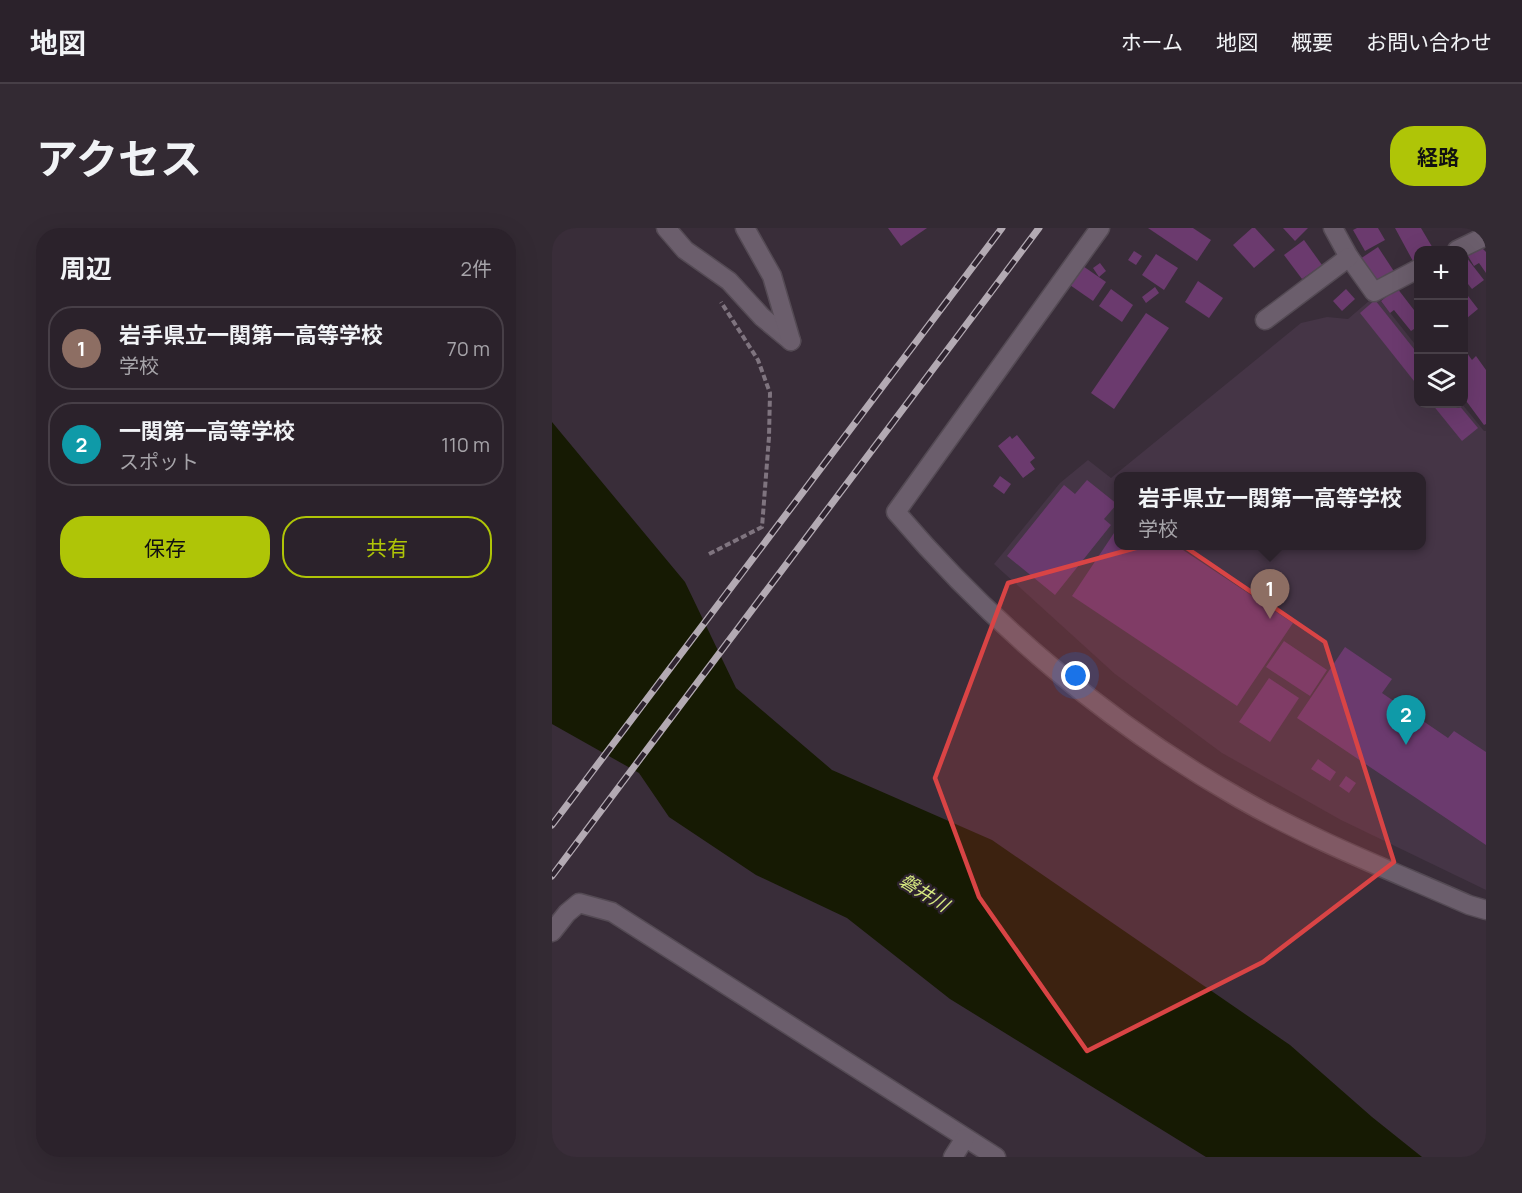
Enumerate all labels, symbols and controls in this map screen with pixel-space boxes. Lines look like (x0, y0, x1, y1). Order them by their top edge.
text: 地図 (30, 23, 86, 61)
text: ホーム (1121, 28, 1183, 56)
text: 地図 (1216, 28, 1258, 56)
text: 概要 (1291, 28, 1333, 56)
text: お問い合わせ (1366, 28, 1492, 56)
button: 経路 (1390, 126, 1486, 186)
text: アクセス (36, 129, 202, 187)
map controls (1414, 246, 1468, 408)
button: + (1414, 246, 1468, 300)
text: 周辺 (60, 250, 112, 286)
text: 2件 (461, 255, 492, 282)
button: − (1414, 300, 1468, 354)
text: 岩手県立一関第一高等学校 (119, 320, 383, 350)
text: 1 (77, 335, 86, 362)
text: 70 m (447, 335, 490, 362)
text: 学校 (119, 352, 159, 379)
button: layers (1414, 354, 1468, 408)
text: 一関第一高等学校 (119, 416, 295, 446)
text: 2 (76, 431, 87, 458)
text: 110 m (441, 431, 490, 458)
text: スポット (119, 448, 199, 475)
popup (1114, 472, 1426, 550)
text: 岩手県立一関第一高等学校 (1138, 483, 1402, 513)
text: 学校 (1138, 515, 1178, 542)
button: 保存 (60, 516, 270, 578)
button: 共有 (282, 516, 492, 578)
pin: 1 (1250, 570, 1290, 619)
your location (1061, 661, 1090, 690)
pin: 2 (1386, 696, 1426, 745)
water label: 磐井川 (895, 868, 955, 918)

